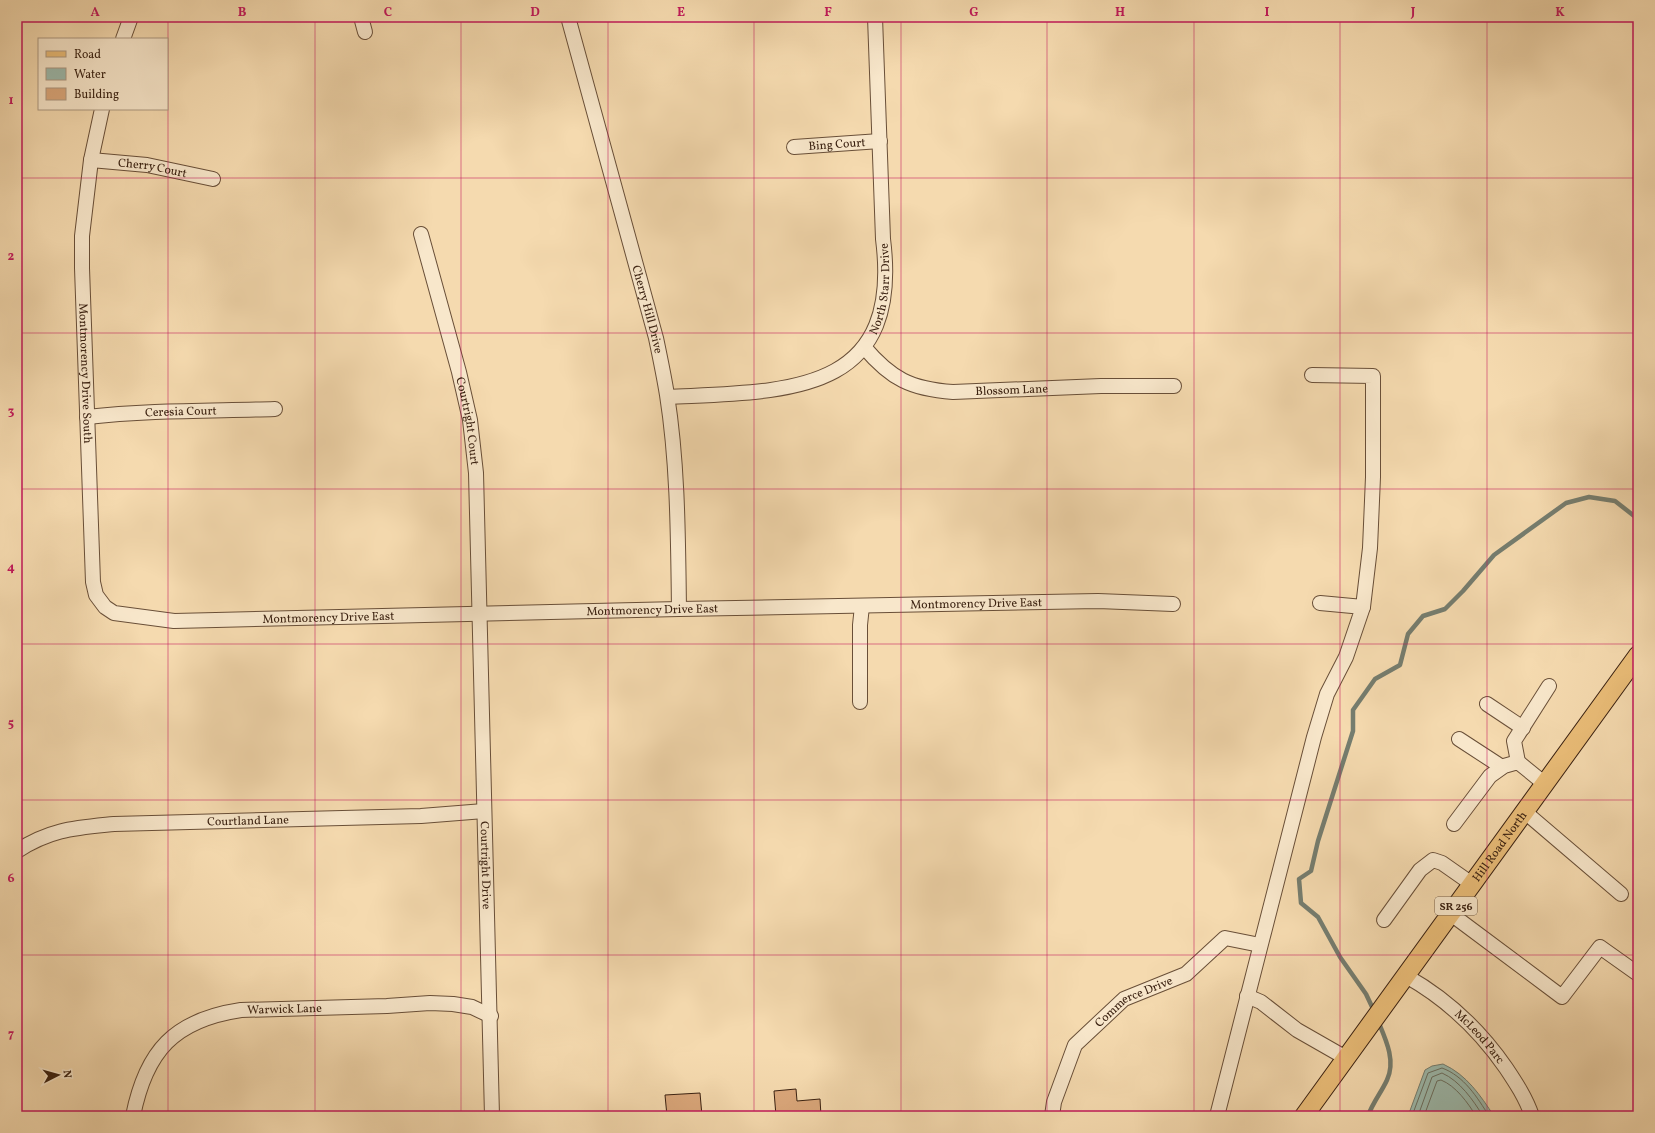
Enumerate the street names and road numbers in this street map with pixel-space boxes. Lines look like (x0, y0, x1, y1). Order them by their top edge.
street label: Bing Court (808, 135, 866, 155)
street label: Cherry Court (117, 155, 188, 182)
street label: North Starr Drive (866, 242, 894, 338)
street label: Cherry Hill Drive (627, 264, 666, 355)
street label: Montmorency Drive South (74, 303, 95, 444)
street label: Courtright Court (451, 376, 482, 466)
street label: Blossom Lane (975, 381, 1049, 400)
street label: Ceresia Court (145, 403, 217, 421)
street label: Montmorency Drive East (910, 595, 1042, 614)
street label: Montmorency Drive East (586, 601, 718, 620)
street label: Montmorency Drive East (262, 609, 395, 628)
street label: Hill Road North (1469, 808, 1531, 885)
street label: Courtland Lane (207, 812, 289, 831)
street label: Courtright Drive (476, 821, 494, 910)
road number: SR 256 (1435, 897, 1477, 915)
street label: Commerce Drive (1092, 973, 1175, 1031)
street label: Warwick Lane (247, 1001, 322, 1019)
street label: McLeod Parc (1451, 1007, 1507, 1067)

